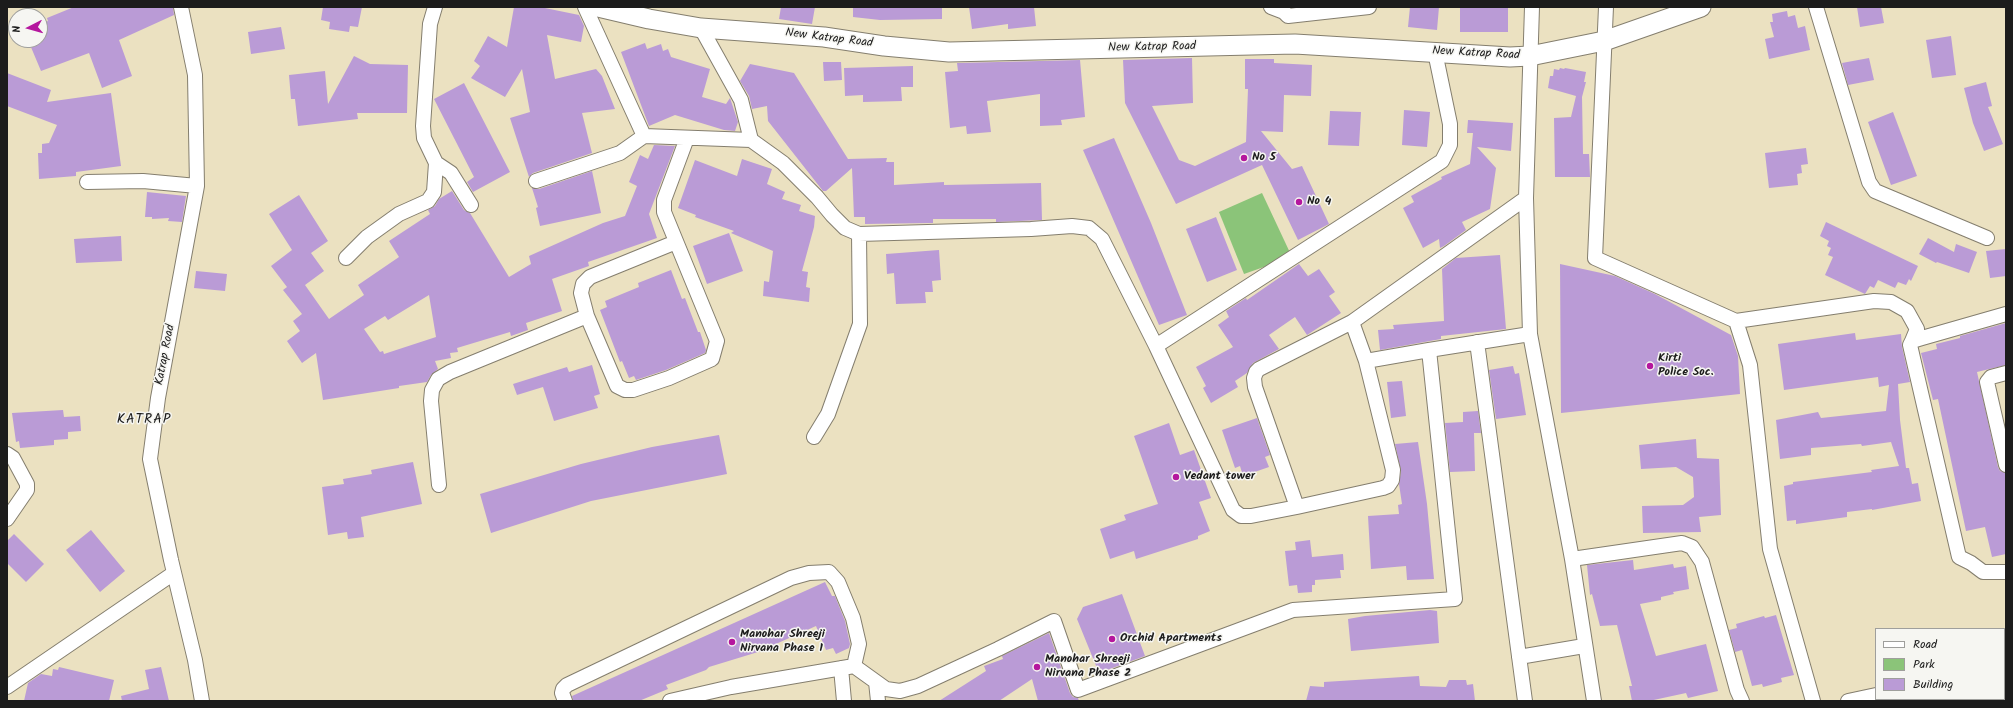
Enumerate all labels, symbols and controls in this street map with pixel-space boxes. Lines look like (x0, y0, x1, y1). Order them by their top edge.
north arrow (8, 8, 48, 48)
text: N (8, 25, 26, 34)
street label: New Katrap Road (784, 26, 874, 52)
street label: New Katrap Road (1108, 40, 1196, 56)
street label: New Katrap Road (1432, 45, 1520, 63)
place label: No 5 (1252, 151, 1276, 165)
marker: No 5 (1239, 153, 1249, 163)
place label: No 4 (1307, 195, 1331, 209)
marker: No 4 (1294, 197, 1304, 207)
street label: Katrap Road (153, 323, 179, 387)
place label: Kirti Police Soc. (1658, 352, 1714, 380)
marker: Kirti Police Soc. (1645, 361, 1655, 371)
district label: KATRAP (117, 413, 171, 429)
place label: Vedant tower (1184, 470, 1255, 484)
marker: Vedant tower (1171, 472, 1181, 482)
place label: Manohar Shreeji Nirvana Phase 1 (740, 628, 825, 656)
legend (1875, 628, 2005, 700)
place label: Orchid Apartments (1120, 632, 1222, 646)
marker: Orchid Apartments (1107, 634, 1117, 644)
text: Road (1913, 635, 1937, 654)
marker: Manohar Shreeji Nirvana Phase 1 (727, 637, 737, 647)
place label: Manohar Shreeji Nirvana Phase 2 (1045, 653, 1131, 681)
text: Park (1913, 655, 1935, 674)
marker: Manohar Shreeji Nirvana Phase 2 (1032, 662, 1042, 672)
text: Building (1913, 675, 1953, 694)

